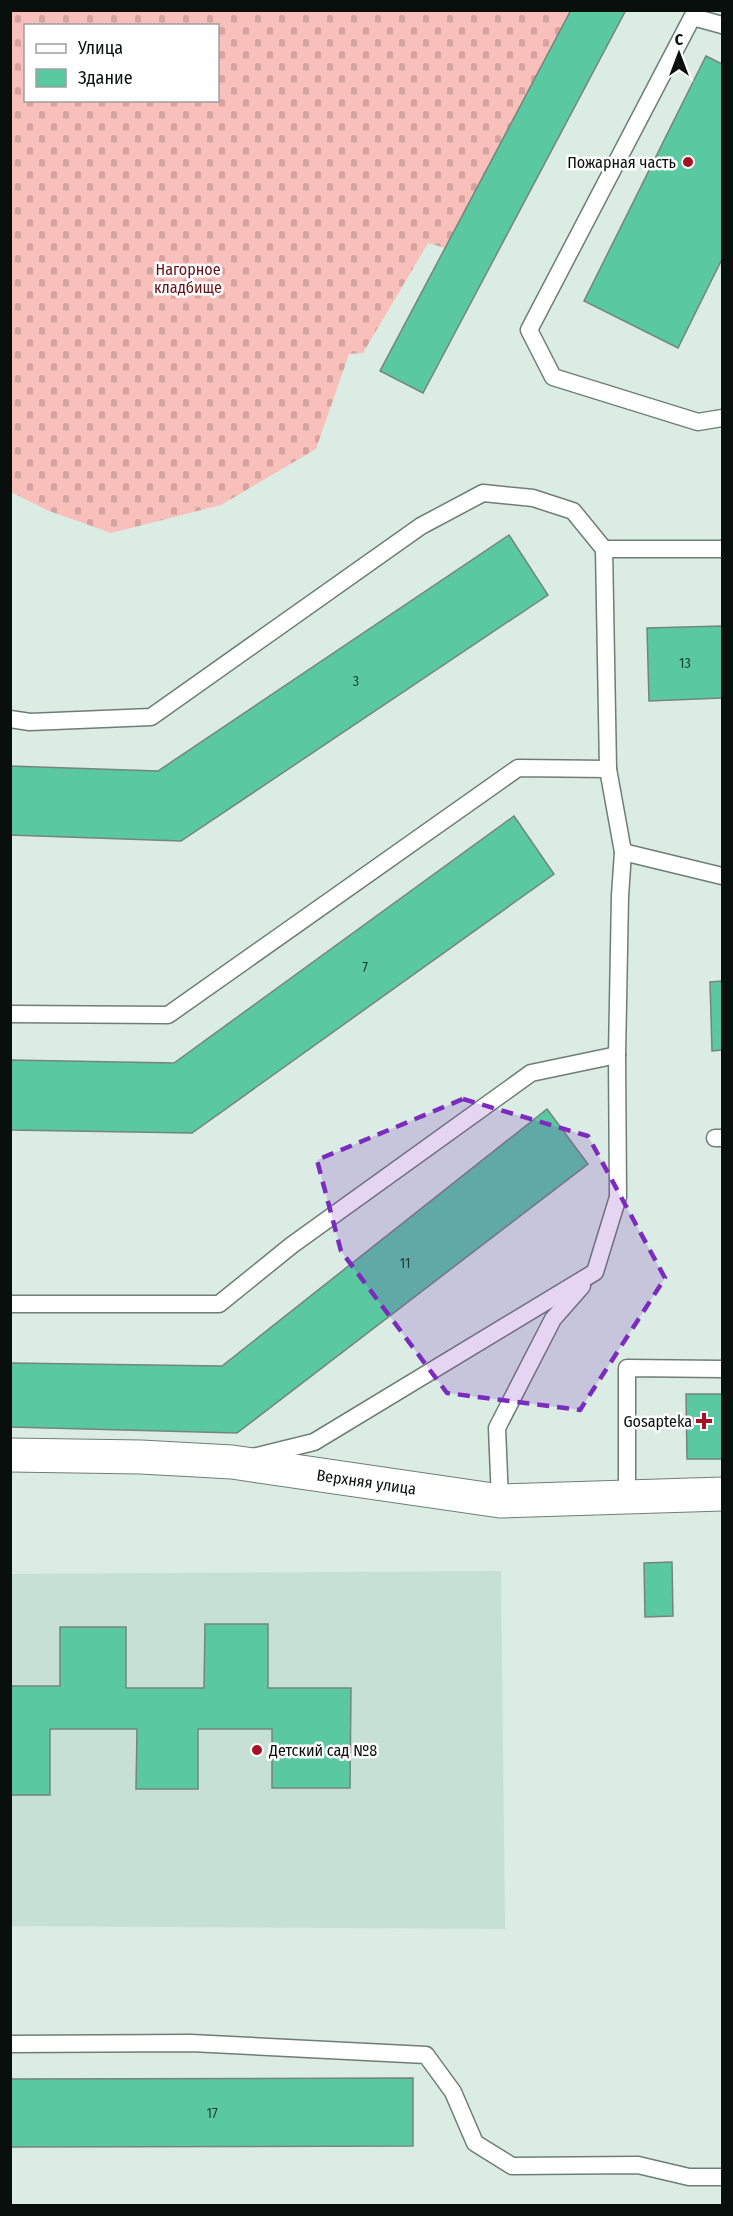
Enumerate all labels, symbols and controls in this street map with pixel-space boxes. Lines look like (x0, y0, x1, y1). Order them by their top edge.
legend (24, 24, 219, 102)
north arrow (649, 24, 709, 84)
text: С (675, 30, 684, 49)
text: Улица (77, 37, 123, 59)
text: Здание (78, 67, 133, 89)
place label: Пожарная часть (567, 153, 676, 172)
marker: Пожарная часть (681, 155, 695, 169)
park label: Нагорное кладбище (154, 260, 222, 297)
house number: 13 (679, 655, 691, 672)
house number: 3 (353, 673, 359, 690)
house number: 7 (362, 959, 368, 976)
house number: 11 (400, 1255, 410, 1272)
place label: Gosapteka (623, 1412, 692, 1431)
marker: Gosapteka (697, 1414, 711, 1428)
street label: Верхняя улица (315, 1465, 418, 1499)
place label: Детский сад №8 (268, 1741, 377, 1760)
marker: Детский сад №8 (250, 1743, 264, 1757)
house number: 17 (206, 2105, 218, 2122)

